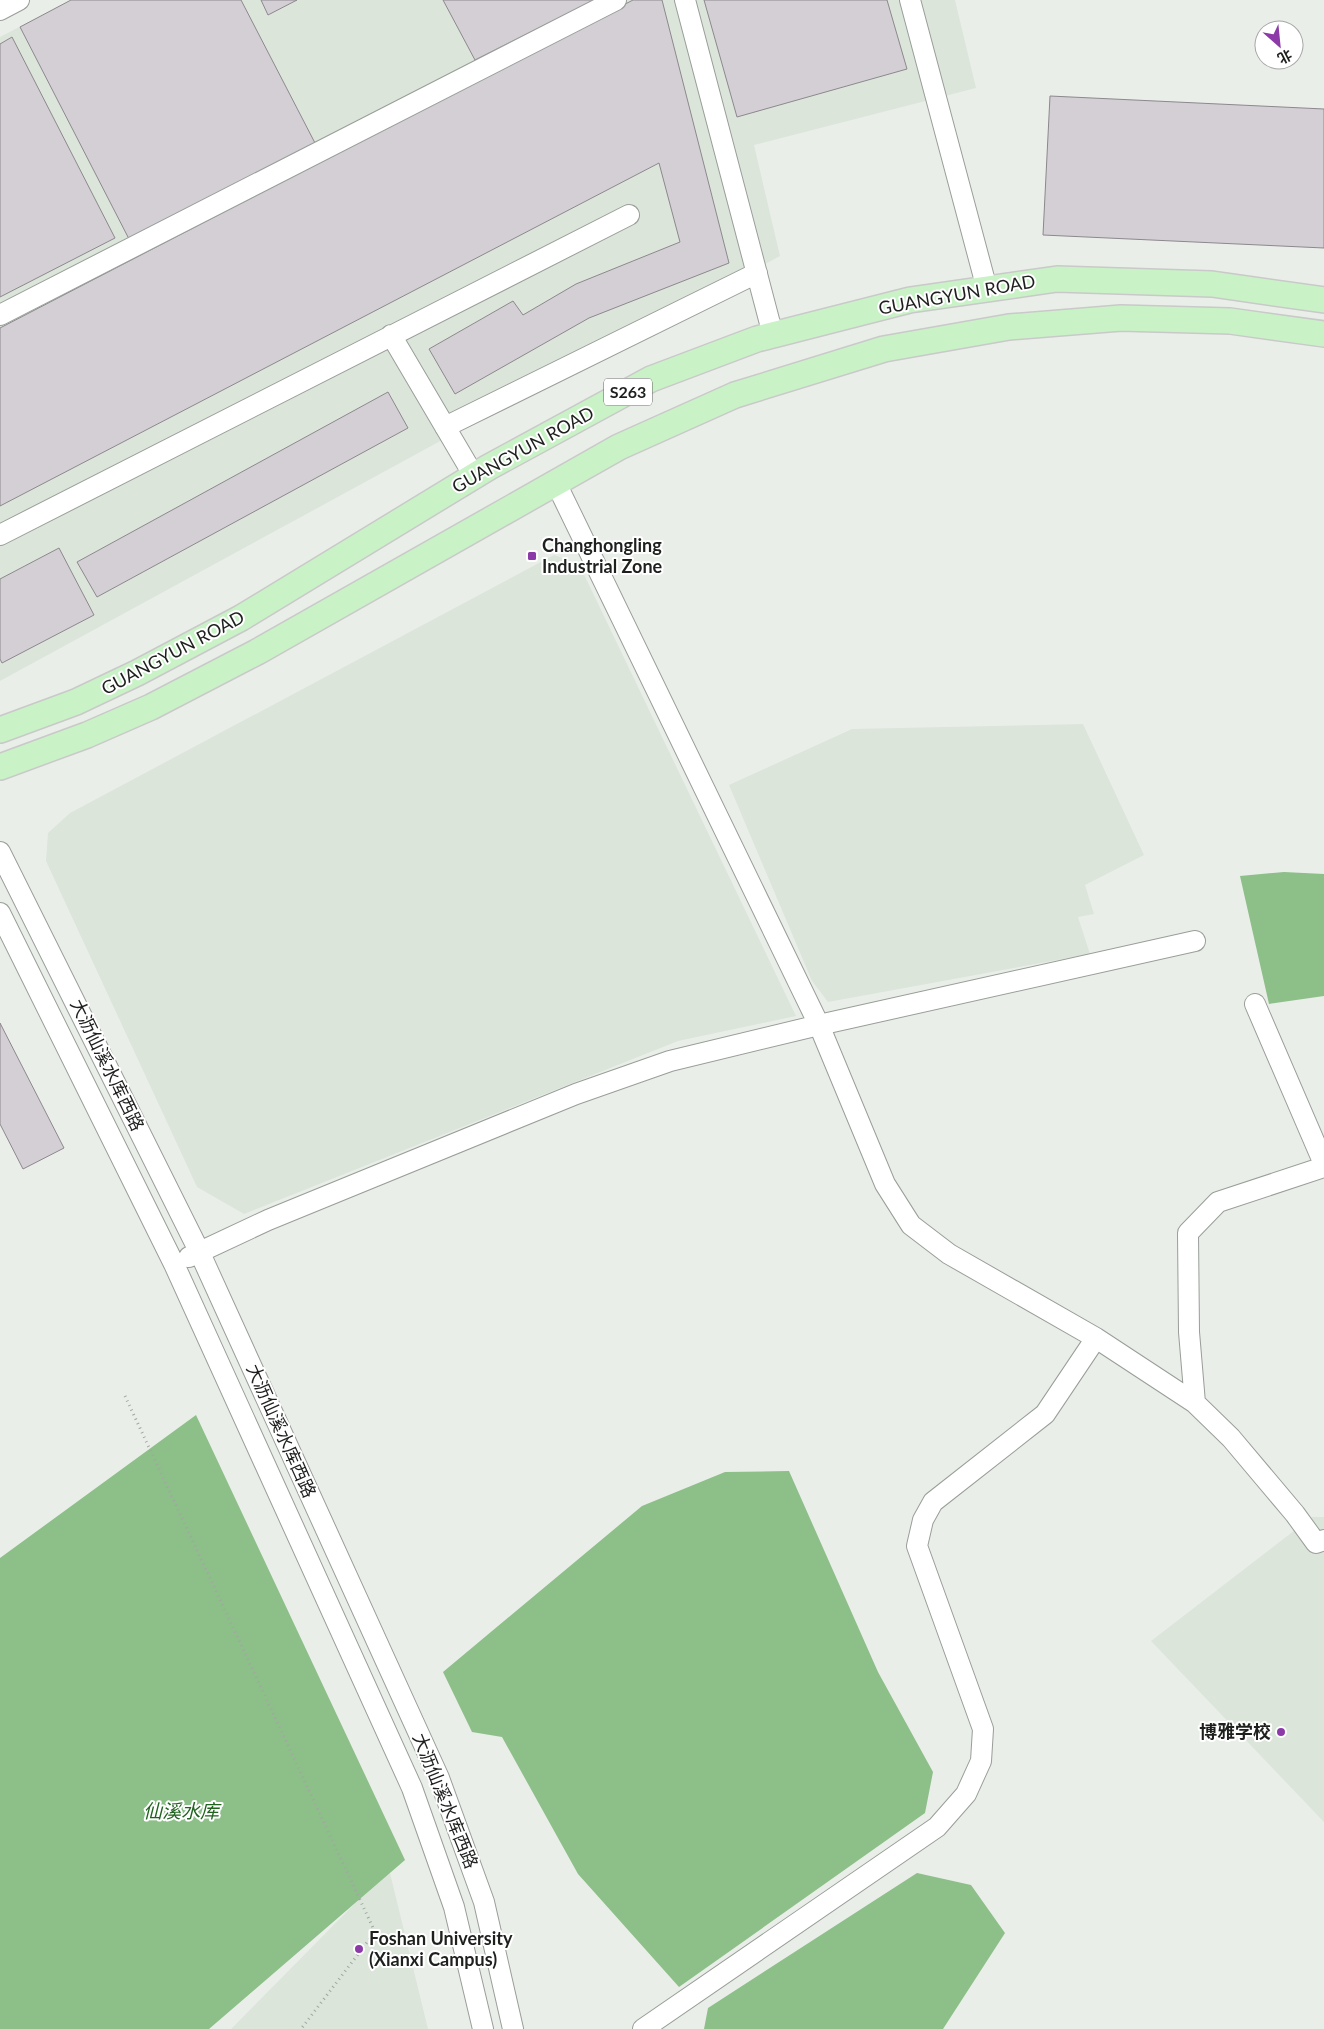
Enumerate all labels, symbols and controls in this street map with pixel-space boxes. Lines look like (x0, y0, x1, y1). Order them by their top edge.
north arrow (1254, 20, 1304, 70)
text: 北 (1275, 46, 1295, 68)
street label: GUANGYUN ROAD (877, 269, 1037, 319)
road number: S263 (604, 378, 652, 406)
street label: GUANGYUN ROAD (448, 401, 597, 497)
place label: Changhongling Industrial Zone (542, 534, 663, 577)
marker: Changhongling Industrial Zone (526, 550, 538, 562)
street label: GUANGYUN ROAD (97, 605, 248, 699)
street label: 大沥仙溪水库西路 (66, 995, 149, 1134)
street label: 大沥仙溪水库西路 (243, 1360, 321, 1501)
place label: 博雅学校 (1199, 1720, 1271, 1742)
marker: 博雅学校 (1275, 1726, 1287, 1738)
street label: 大沥仙溪水库西路 (409, 1730, 483, 1872)
water label: 仙溪水库 (143, 1799, 222, 1822)
place label: Foshan University (Xianxi Campus) (369, 1927, 513, 1970)
marker: Foshan University (Xianxi Campus) (353, 1943, 365, 1955)

